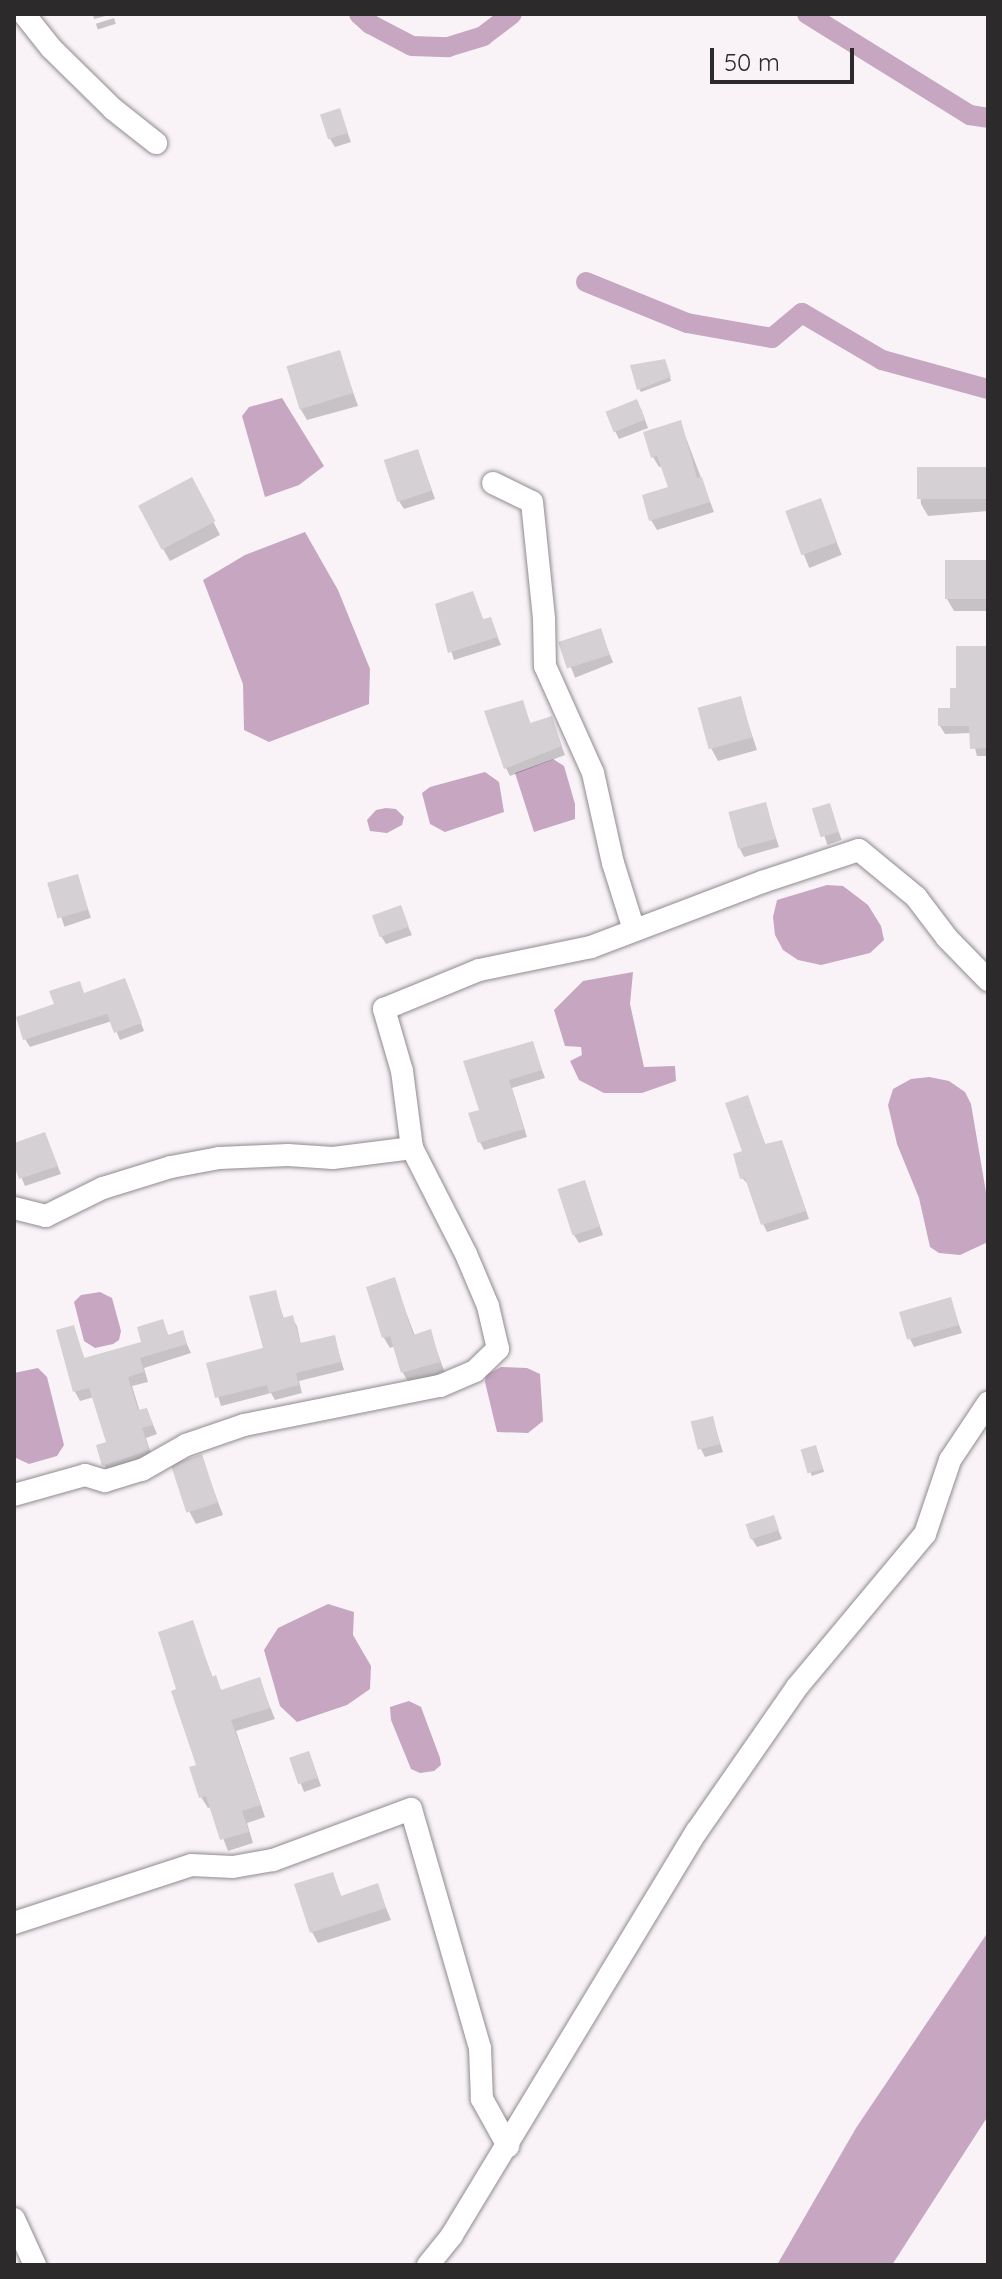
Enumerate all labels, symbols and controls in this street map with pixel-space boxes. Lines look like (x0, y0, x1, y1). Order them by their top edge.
scale bar (714, 32, 858, 82)
text: 50 m (724, 47, 780, 77)

